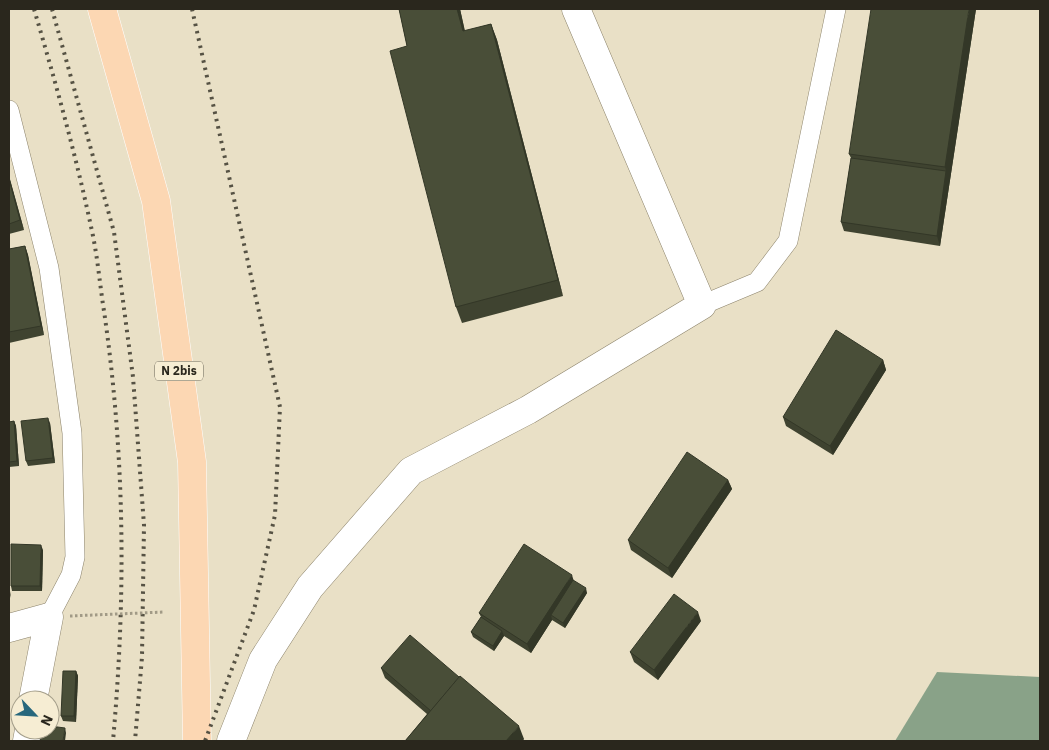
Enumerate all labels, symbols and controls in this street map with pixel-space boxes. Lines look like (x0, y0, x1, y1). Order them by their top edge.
road number: N 2bis (155, 362, 203, 381)
north arrow (10, 690, 60, 740)
text: N (36, 712, 57, 729)

